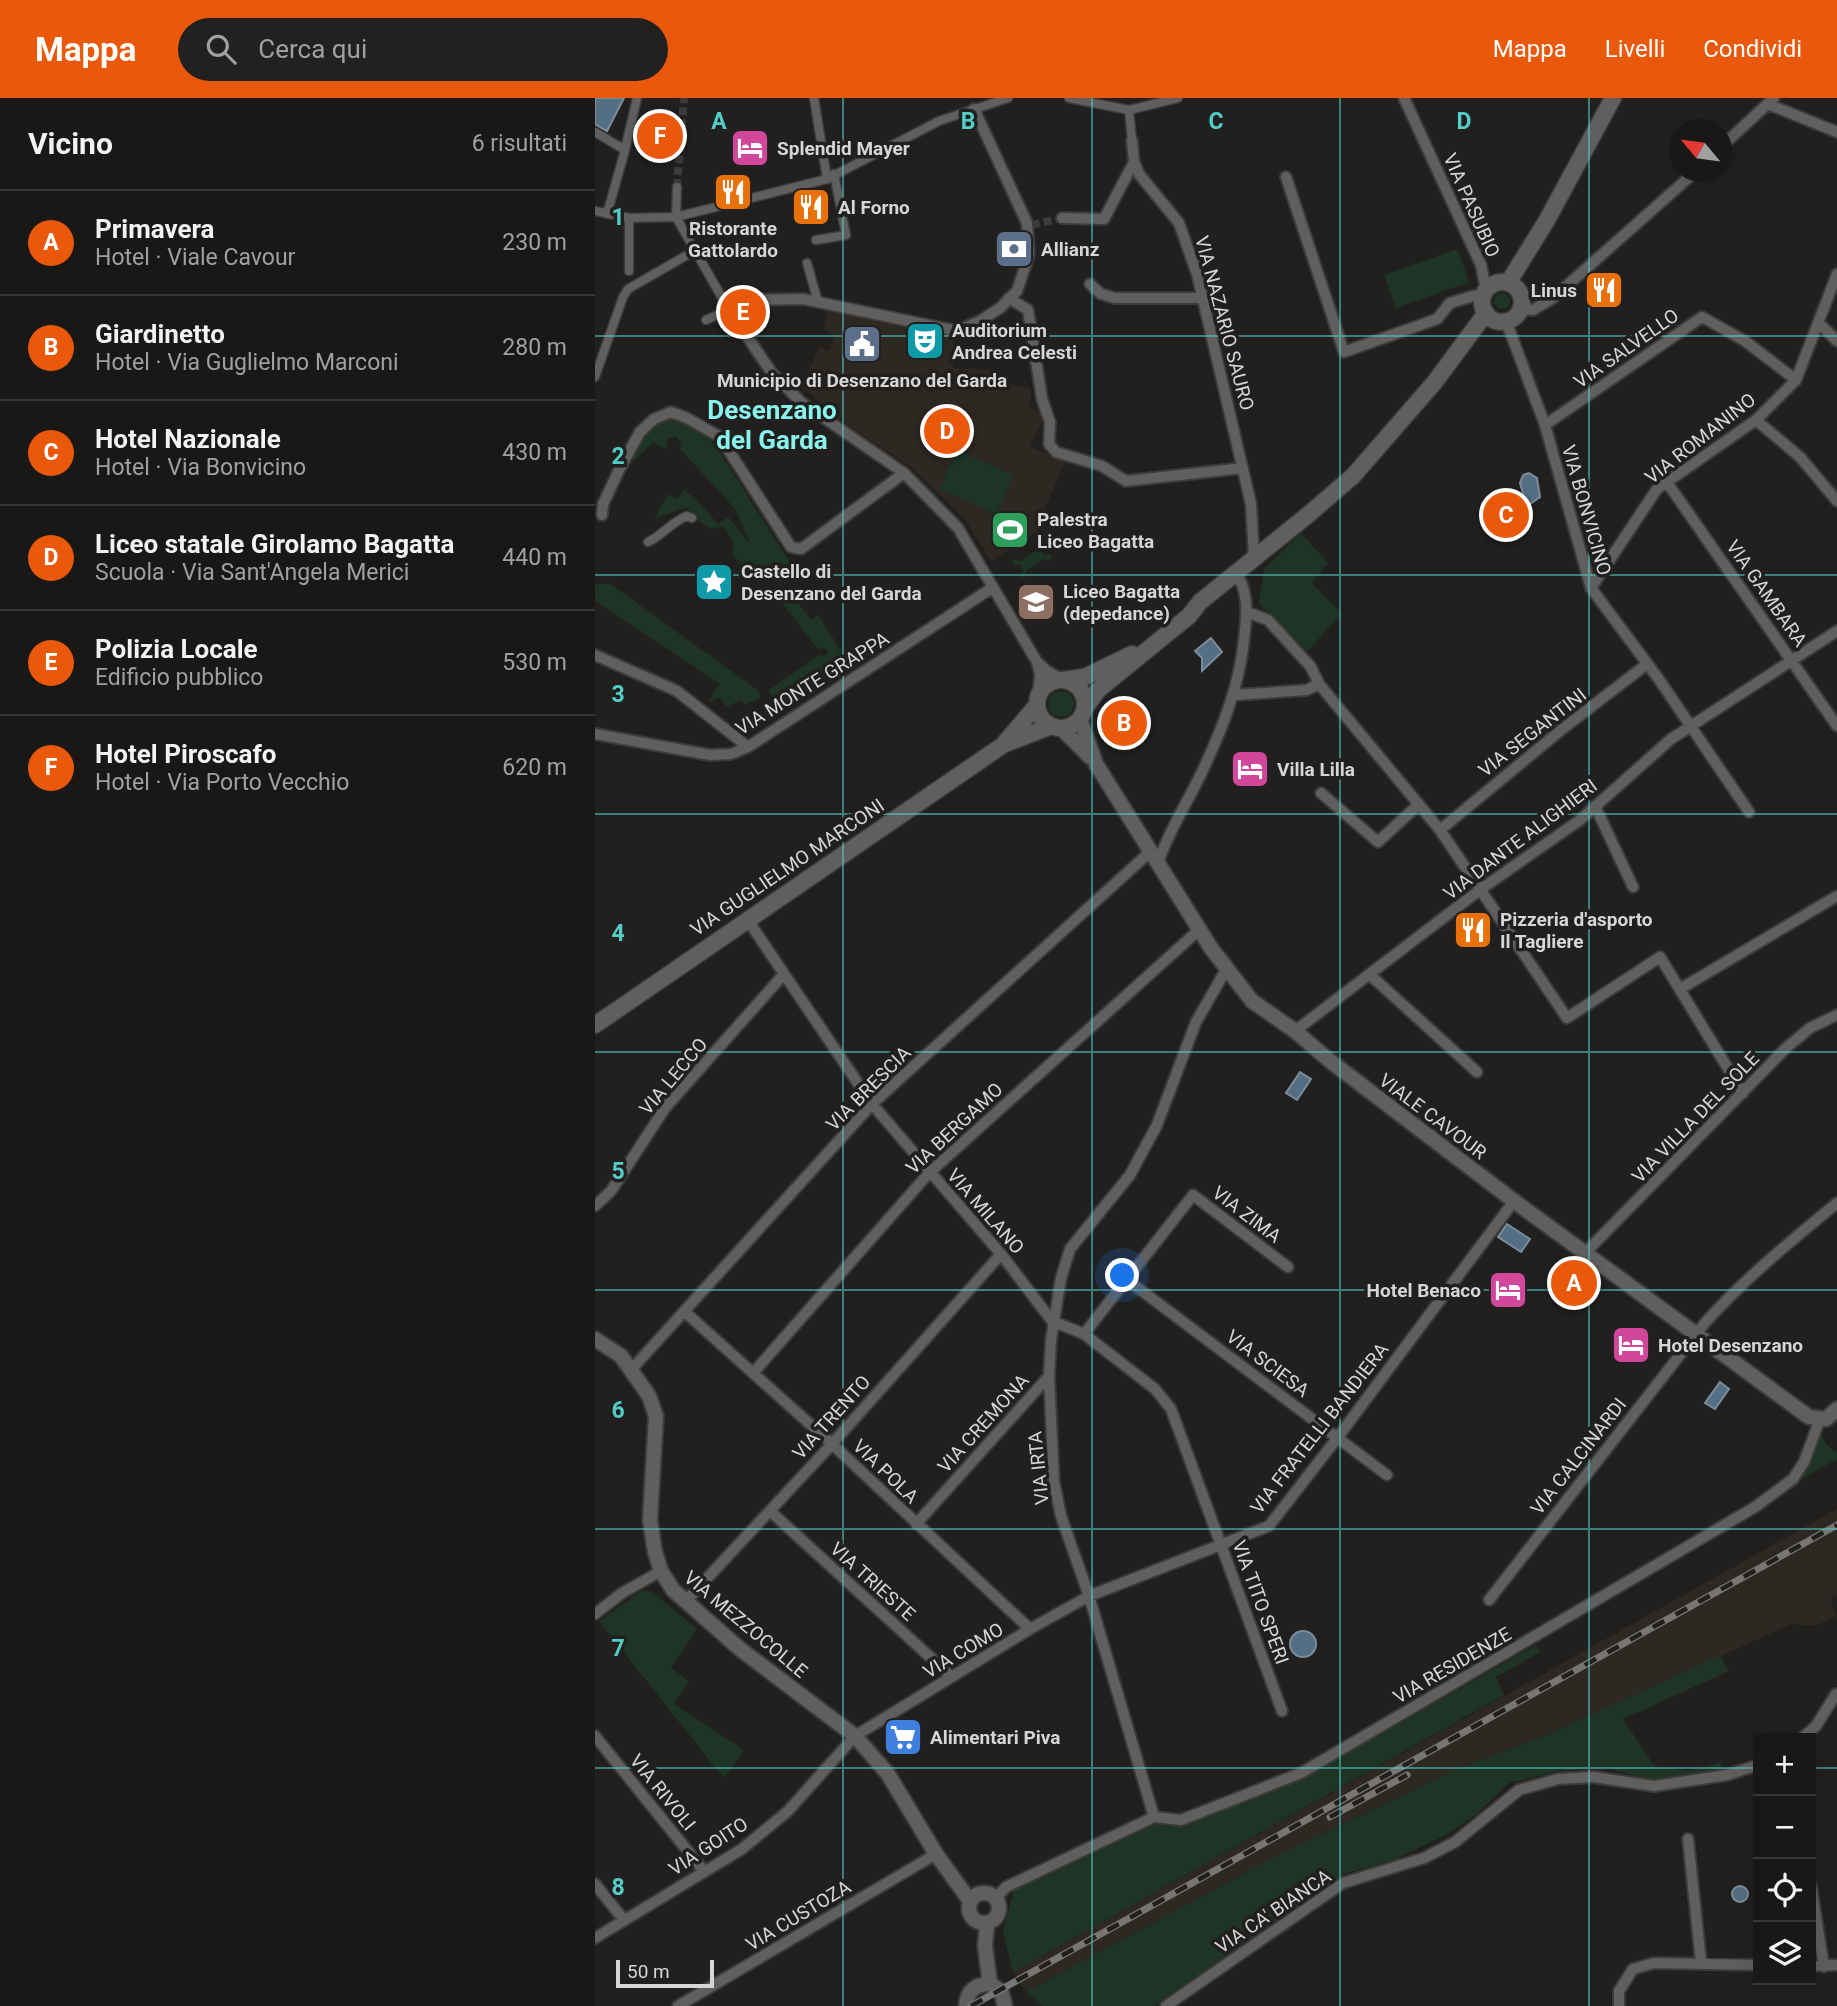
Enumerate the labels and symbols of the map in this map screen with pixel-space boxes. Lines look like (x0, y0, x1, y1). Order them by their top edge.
text: A (711, 108, 727, 135)
text: B (961, 108, 975, 135)
text: C (1208, 108, 1224, 135)
text: D (1457, 108, 1471, 135)
pin: F (637, 110, 683, 162)
north arrow (1669, 119, 1732, 182)
hotel icon: Splendid Mayer (729, 127, 771, 169)
place label: Splendid Mayer (777, 137, 910, 160)
street label: VIA PASUBIO (1438, 150, 1505, 261)
restaurant icon: Ristorante Gattolardo (712, 171, 754, 213)
restaurant icon: Al Forno (790, 186, 832, 228)
place label: Al Forno (838, 196, 910, 219)
text: 1 (611, 204, 625, 231)
place label: Ristorante Gattolardo (688, 217, 778, 262)
bank icon: Allianz (993, 228, 1035, 270)
street label: VIA NAZARIO SAURO (1190, 233, 1259, 413)
place label: Allianz (1041, 238, 1100, 261)
restaurant icon: Linus (1583, 269, 1625, 311)
place label: Linus (1531, 279, 1577, 302)
pin: E (720, 286, 766, 338)
street label: VIA SALVELLO (1569, 304, 1683, 393)
place label: Auditorium Andrea Celesti (952, 319, 1077, 364)
theatre icon: Auditorium Andrea Celesti (904, 320, 946, 362)
public building icon: Municipio di Desenzano del Garda (841, 323, 883, 365)
place label: Municipio di Desenzano del Garda (717, 369, 1007, 392)
street label: VIA ROMANINO (1640, 388, 1760, 489)
district label: Desenzano del Garda (707, 395, 837, 455)
pin: D (924, 405, 970, 457)
street label: VIA BONVICINO (1557, 442, 1616, 578)
text: 2 (611, 443, 625, 470)
pin: C (1483, 489, 1529, 541)
place label: Palestra Liceo Bagatta (1037, 508, 1154, 553)
sports icon: Palestra Liceo Bagatta (989, 509, 1031, 551)
street label: VIA GAMBARA (1721, 536, 1812, 651)
place label: Castello di Desenzano del Garda (741, 560, 922, 605)
place icon: Castello di Desenzano del Garda (693, 561, 735, 603)
place label: Liceo Bagatta (depedance) (1063, 580, 1180, 625)
school or university icon: Liceo Bagatta (depedance) (1015, 581, 1057, 623)
street label: VIA MONTE GRAPPA (731, 627, 894, 740)
text: 3 (611, 681, 625, 708)
street label: VIA SEGANTINI (1474, 683, 1591, 782)
pin: B (1101, 697, 1147, 749)
hotel icon: Villa Lilla (1229, 748, 1271, 790)
place label: Villa Lilla (1277, 758, 1355, 781)
street label: VIA DANTE ALIGHIERI (1439, 774, 1602, 905)
street label: VIA GUGLIELMO MARCONI (686, 794, 888, 941)
place label: Pizzeria d'asporto Il Tagliere (1500, 908, 1653, 953)
restaurant icon: Pizzeria d'asporto Il Tagliere (1452, 909, 1494, 951)
text: 4 (611, 920, 625, 947)
street label: VIA LECCO (635, 1033, 712, 1119)
street label: VIA BRESCIA (821, 1041, 916, 1135)
street label: VIA VILLA DEL SOLE (1627, 1047, 1764, 1188)
street label: VIALE CAVOUR (1374, 1069, 1491, 1164)
street label: VIA BERGAMO (901, 1078, 1007, 1179)
text: 5 (611, 1158, 625, 1185)
street label: VIA MILANO (942, 1164, 1029, 1259)
street label: VIA ZIMA (1208, 1181, 1286, 1248)
pin: A (1551, 1257, 1597, 1309)
your location (1105, 1258, 1139, 1292)
hotel icon: Hotel Benaco (1487, 1269, 1529, 1311)
place label: Hotel Benaco (1367, 1279, 1481, 1302)
hotel icon: Hotel Desenzano (1610, 1324, 1652, 1366)
street label: VIA SCIESA (1222, 1325, 1314, 1402)
place label: Hotel Desenzano (1658, 1334, 1803, 1357)
street label: VIA FRATELLI BANDIERA (1245, 1338, 1394, 1518)
street label: VIA CREMONA (933, 1369, 1034, 1478)
street label: VIA TRENTO (788, 1370, 875, 1464)
street label: VIA CALCINARDI (1526, 1393, 1631, 1519)
text: 6 (611, 1397, 625, 1424)
street label: VIA IRTA (1023, 1430, 1054, 1506)
street label: VIA POLA (848, 1434, 924, 1509)
street label: VIA TRIESTE (825, 1537, 920, 1626)
street label: VIA TITO SPERI (1227, 1537, 1294, 1667)
street label: VIA MEZZOCOLLE (679, 1566, 812, 1683)
street label: VIA COMO (919, 1617, 1008, 1683)
street label: VIA RESIDENZE (1389, 1622, 1516, 1709)
text: 7 (611, 1635, 625, 1662)
supermarket icon: Alimentari Piva (882, 1716, 924, 1758)
place label: Alimentari Piva (930, 1726, 1060, 1749)
street label: VIA RIVOLI (625, 1749, 700, 1835)
street label: VIA GOITO (664, 1812, 752, 1880)
street label: VIA CA' BIANCA (1211, 1864, 1336, 1958)
text: 8 (611, 1874, 625, 1901)
street label: VIA CUSTOZA (742, 1875, 855, 1956)
scale bar (616, 1957, 714, 1989)

